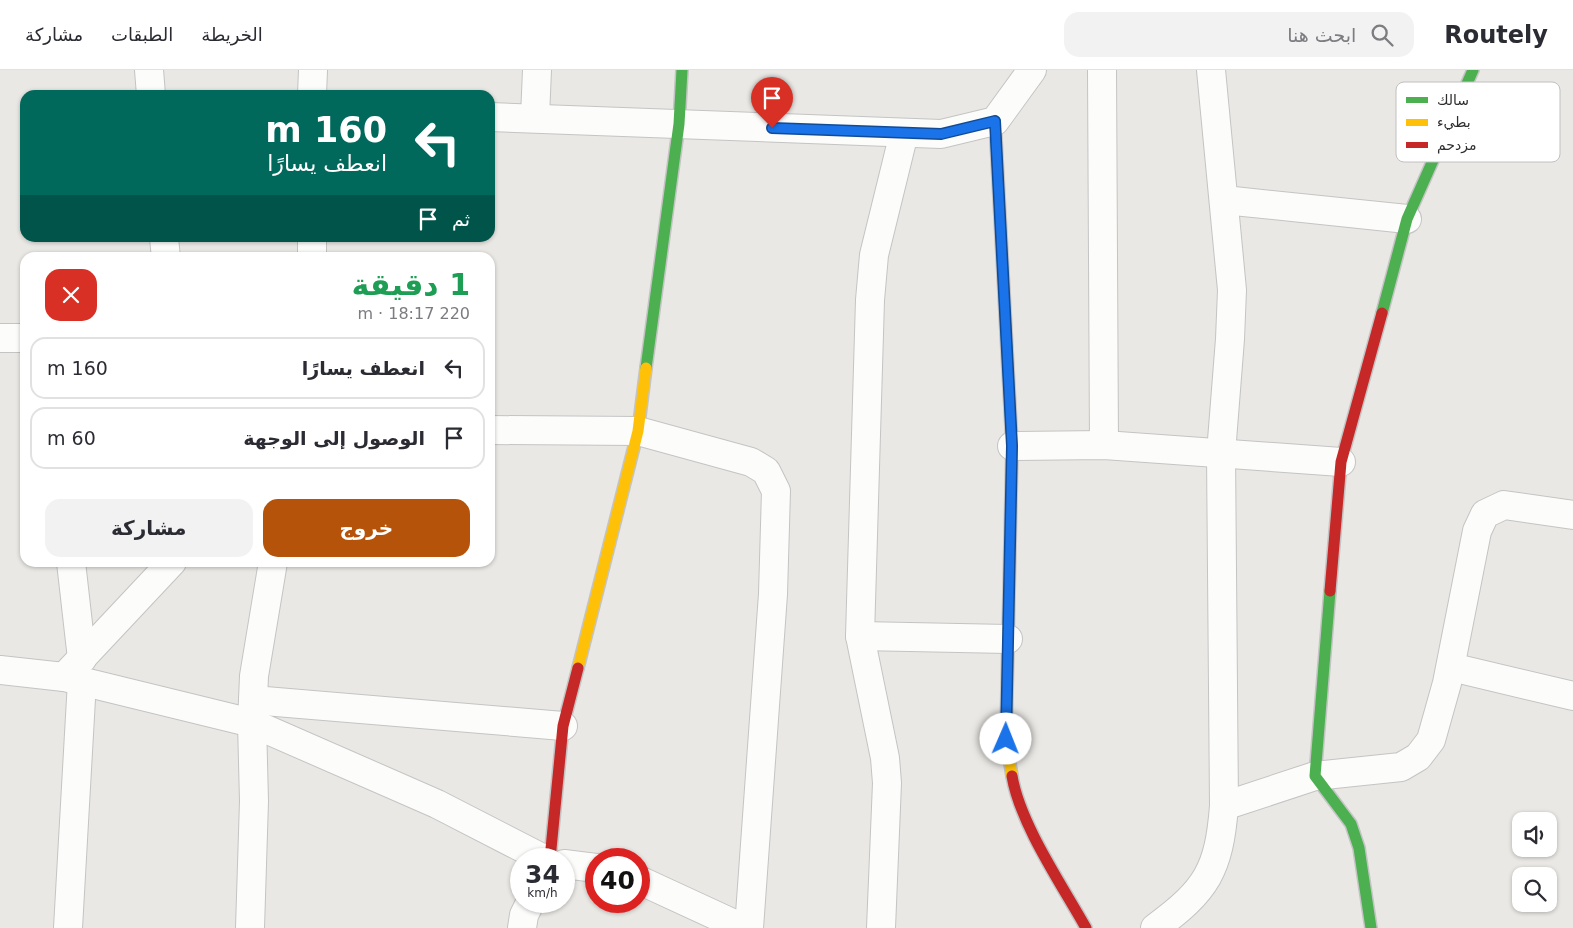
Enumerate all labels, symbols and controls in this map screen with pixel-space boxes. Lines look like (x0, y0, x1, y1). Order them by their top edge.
search box (1064, 12, 1414, 57)
icon: search (1368, 21, 1396, 49)
text: Routely (1444, 21, 1548, 49)
text: مشاركة (25, 24, 83, 45)
text: الطبقات (111, 24, 173, 45)
text: الخريطة (201, 24, 263, 45)
text: ابحث هنا (1287, 24, 1356, 46)
pin (751, 77, 793, 128)
legend (1396, 82, 1560, 162)
icon: arrive (758, 84, 786, 112)
text: سالك (1437, 92, 1469, 108)
text: 160 m (265, 110, 387, 150)
icon: left (405, 110, 470, 175)
text: بطيء (1437, 114, 1471, 131)
text: مزدحم (1437, 137, 1476, 154)
text: انعطف يسارًا (267, 151, 387, 176)
icon: arrive (414, 205, 442, 233)
text: ثم (452, 208, 470, 230)
text: 1 دقيقة (352, 267, 470, 302)
button: close (45, 269, 97, 321)
text: 220 m · 18:17 (357, 304, 470, 323)
icon: left (440, 354, 468, 382)
text: 160 m (47, 357, 108, 379)
text: انعطف يسارًا (302, 357, 425, 379)
icon: arrive (440, 424, 468, 452)
text: 60 m (47, 427, 96, 449)
text: الوصول إلى الوجهة (243, 427, 425, 449)
button: مشاركة (45, 499, 253, 557)
button: خروج (263, 499, 470, 557)
position arrow (979, 712, 1031, 764)
map controls (1512, 812, 1557, 912)
button: sound (1512, 812, 1557, 857)
speed limit sign: 40 (585, 848, 650, 913)
text: 34 (525, 860, 560, 889)
button: search (1512, 867, 1557, 912)
text: km/h (527, 886, 558, 900)

